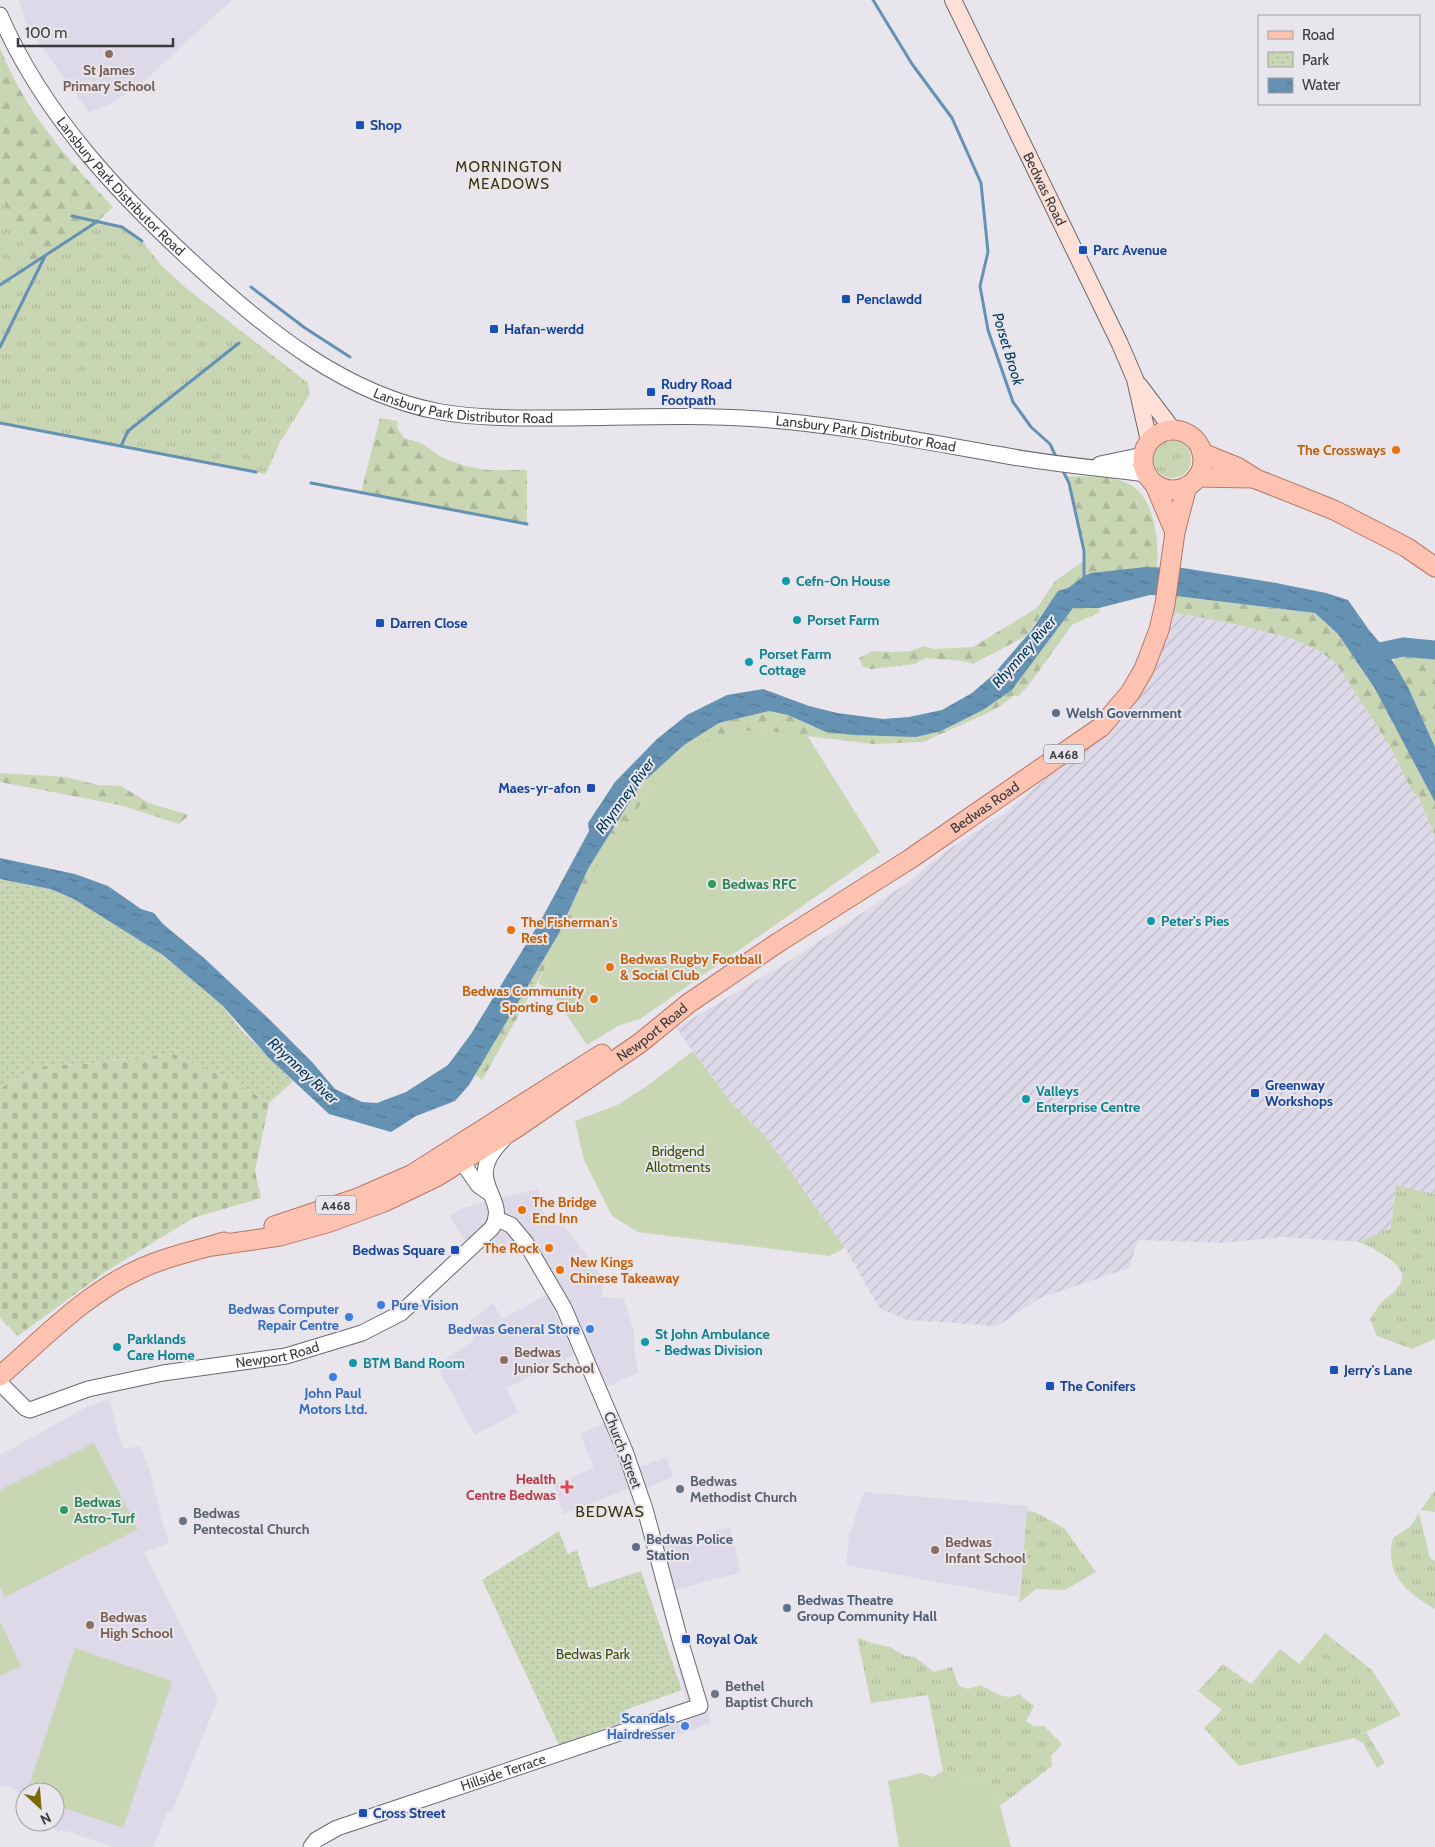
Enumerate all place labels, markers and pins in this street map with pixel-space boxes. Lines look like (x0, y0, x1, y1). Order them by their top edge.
marker: St James Primary School (103, 48, 115, 60)
place label: St James Primary School (63, 61, 156, 95)
place label: Shop (370, 116, 402, 134)
marker: Shop (354, 119, 366, 131)
place label: Parc Avenue (1093, 241, 1167, 259)
marker: Parc Avenue (1077, 244, 1089, 256)
place label: Penclawdd (856, 290, 922, 308)
marker: Penclawdd (840, 293, 852, 305)
place label: Hafan-werdd (504, 320, 584, 338)
marker: Hafan-werdd (488, 323, 500, 335)
place label: Rudry Road Footpath (661, 375, 732, 409)
marker: Rudry Road Footpath (645, 386, 657, 398)
place label: The Crossways (1297, 441, 1386, 459)
marker: The Crossways (1390, 444, 1402, 456)
place label: Cefn-On House (796, 572, 890, 590)
marker: Cefn-On House (780, 575, 792, 587)
place label: Porset Farm (807, 611, 879, 629)
place label: Darren Close (390, 614, 467, 632)
marker: Porset Farm (791, 614, 803, 626)
marker: Darren Close (374, 617, 386, 629)
place label: Porset Farm Cottage (759, 645, 831, 679)
marker: Porset Farm Cottage (743, 656, 755, 668)
place label: Welsh Government (1066, 704, 1182, 722)
marker: Welsh Government (1050, 707, 1062, 719)
place label: Maes-yr-afon (498, 779, 581, 797)
marker: Maes-yr-afon (585, 782, 597, 794)
place label: Bedwas RFC (722, 875, 797, 893)
marker: Bedwas RFC (706, 878, 718, 890)
place label: Peter's Pies (1161, 912, 1229, 930)
place label: The Fisherman's Rest (521, 913, 618, 947)
marker: Peter's Pies (1145, 915, 1157, 927)
marker: The Fisherman's Rest (505, 924, 517, 936)
place label: Bedwas Rugby Football & Social Club (620, 950, 762, 984)
marker: Bedwas Rugby Football & Social Club (604, 961, 616, 973)
place label: Bedwas Community Sporting Club (462, 982, 584, 1016)
marker: Bedwas Community Sporting Club (588, 993, 600, 1005)
place label: Greenway Workshops (1265, 1076, 1333, 1110)
place label: Valleys Enterprise Centre (1036, 1082, 1140, 1116)
marker: Greenway Workshops (1249, 1087, 1261, 1099)
marker: Valleys Enterprise Centre (1020, 1093, 1032, 1105)
place label: The Bridge End Inn (532, 1193, 597, 1227)
marker: The Bridge End Inn (516, 1204, 528, 1216)
place label: The Rock (484, 1239, 539, 1257)
place label: Bedwas Square (352, 1241, 445, 1259)
marker: The Rock (543, 1242, 555, 1254)
marker: Bedwas Square (449, 1244, 461, 1256)
place label: New Kings Chinese Takeaway (570, 1253, 680, 1287)
marker: New Kings Chinese Takeaway (554, 1264, 566, 1276)
place label: Pure Vision (391, 1296, 459, 1314)
marker: Pure Vision (375, 1299, 387, 1311)
place label: Bedwas Computer Repair Centre (228, 1300, 339, 1334)
marker: Bedwas Computer Repair Centre (343, 1311, 355, 1323)
place label: Bedwas General Store (448, 1320, 580, 1338)
marker: Bedwas General Store (584, 1323, 596, 1335)
place label: St John Ambulance - Bedwas Division (655, 1325, 770, 1359)
place label: Parklands Care Home (127, 1330, 195, 1364)
marker: St John Ambulance - Bedwas Division (639, 1336, 651, 1348)
marker: Parklands Care Home (111, 1341, 123, 1353)
place label: Bedwas Junior School (513, 1343, 595, 1377)
place label: BTM Band Room (363, 1354, 465, 1372)
marker: Bedwas Junior School (498, 1354, 510, 1366)
marker: BTM Band Room (347, 1357, 359, 1369)
place label: Jerry's Lane (1343, 1361, 1412, 1379)
marker: Jerry's Lane (1328, 1364, 1340, 1376)
marker: John Paul Motors Ltd. (327, 1371, 339, 1383)
place label: The Conifers (1060, 1377, 1136, 1395)
marker: The Conifers (1044, 1380, 1056, 1392)
place label: John Paul Motors Ltd. (299, 1384, 367, 1418)
place label: Health Centre Bedwas (466, 1470, 556, 1504)
place label: Bedwas Methodist Church (690, 1472, 797, 1506)
marker: Health Centre Bedwas (560, 1480, 574, 1494)
marker: Bedwas Methodist Church (674, 1483, 686, 1495)
place label: Bedwas Astro-Turf (74, 1493, 135, 1527)
marker: Bedwas Astro-Turf (58, 1504, 70, 1516)
place label: Bedwas Pentecostal Church (193, 1504, 309, 1538)
marker: Bedwas Pentecostal Church (177, 1515, 189, 1527)
place label: Bedwas Police Station (646, 1530, 733, 1564)
place label: Bedwas Infant School (945, 1533, 1026, 1567)
marker: Bedwas Police Station (630, 1541, 642, 1553)
marker: Bedwas Infant School (929, 1544, 941, 1556)
place label: Bedwas Theatre Group Community Hall (797, 1591, 937, 1625)
marker: Bedwas Theatre Group Community Hall (781, 1602, 793, 1614)
place label: Bedwas High School (100, 1608, 173, 1642)
marker: Bedwas High School (84, 1619, 96, 1631)
place label: Royal Oak (696, 1630, 758, 1648)
marker: Royal Oak (680, 1633, 692, 1645)
place label: Bethel Baptist Church (725, 1677, 813, 1711)
marker: Bethel Baptist Church (709, 1688, 721, 1700)
place label: Scandals Hairdresser (607, 1709, 675, 1743)
marker: Scandals Hairdresser (679, 1720, 691, 1732)
place label: Cross Street (373, 1804, 446, 1822)
marker: Cross Street (357, 1807, 369, 1819)

